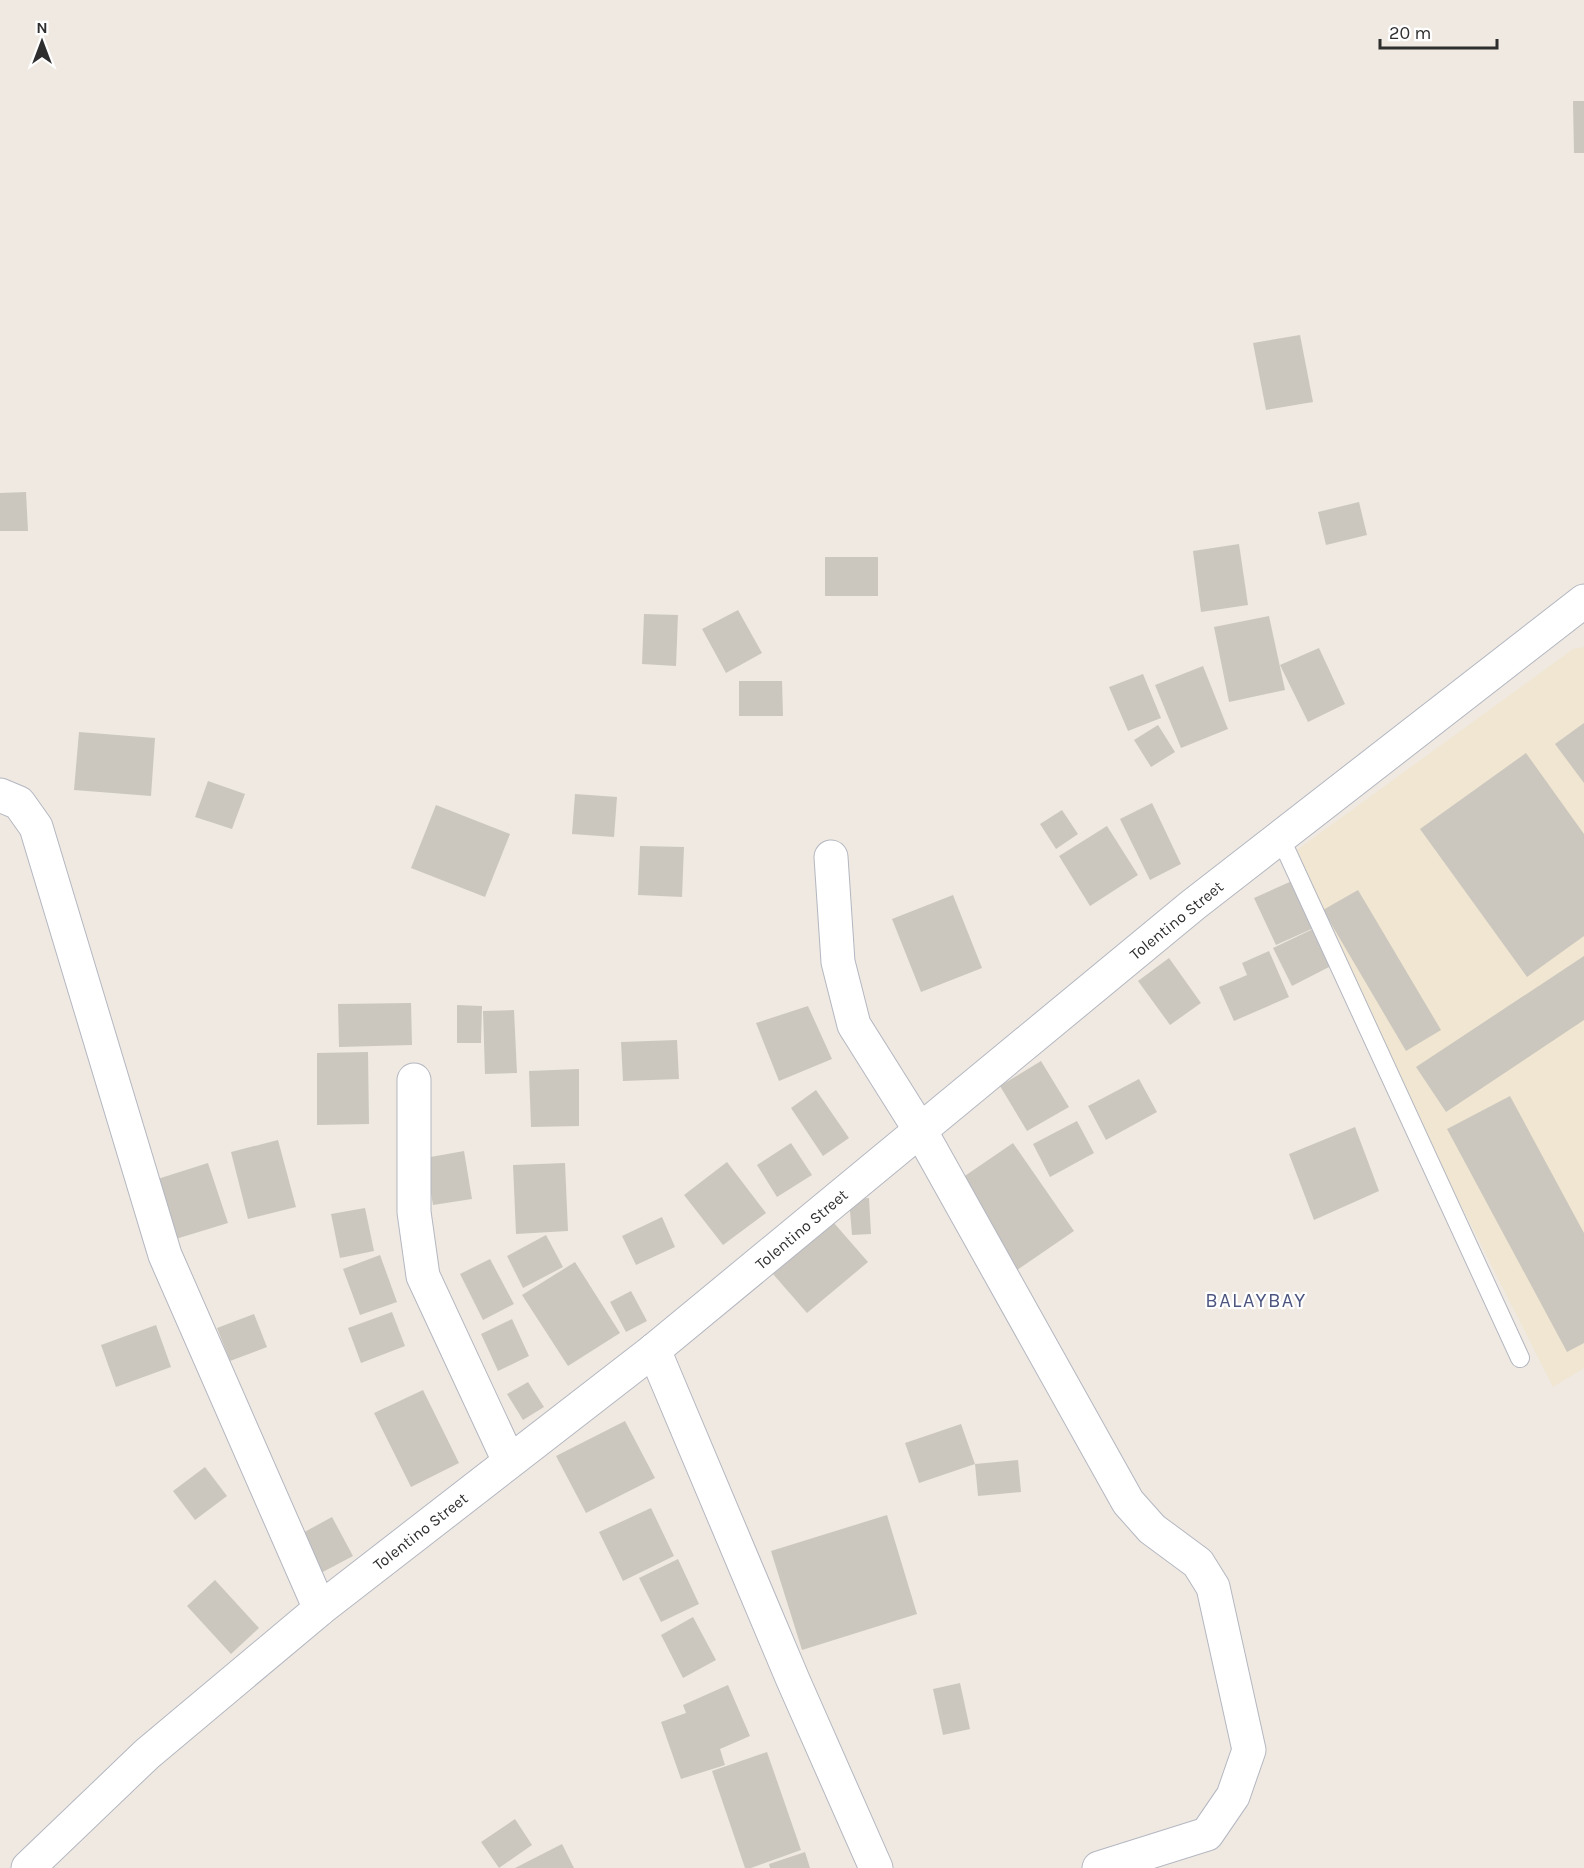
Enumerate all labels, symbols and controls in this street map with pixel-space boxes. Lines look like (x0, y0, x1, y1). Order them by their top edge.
north arrow (12, 12, 72, 72)
scale bar (1380, 12, 1497, 50)
text: N (36, 18, 48, 37)
text: 20 m (1389, 22, 1431, 44)
street label: Tolentino Street (1126, 877, 1227, 964)
street label: Tolentino Street (751, 1185, 851, 1274)
district label: BALAYBAY (1205, 1289, 1307, 1312)
street label: Tolentino Street (369, 1489, 471, 1574)

